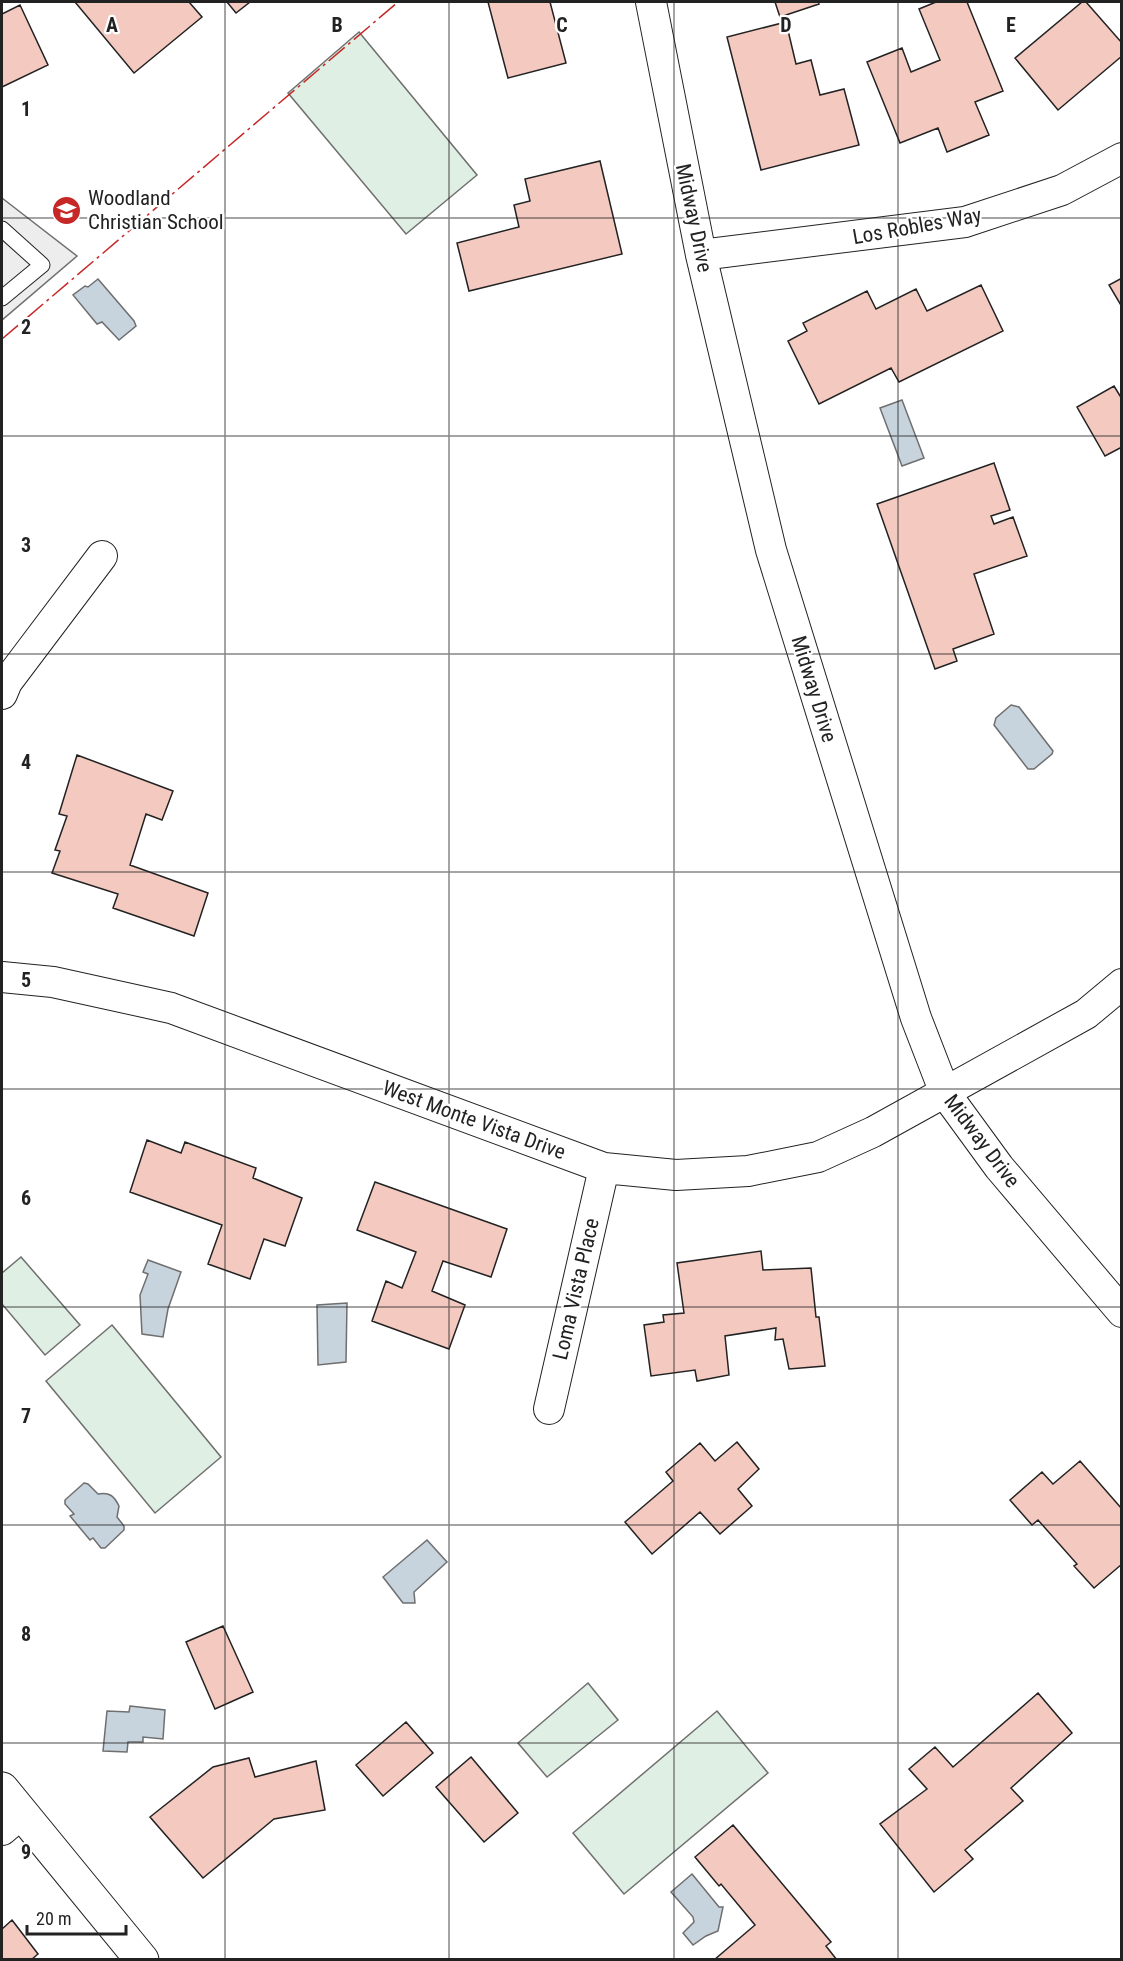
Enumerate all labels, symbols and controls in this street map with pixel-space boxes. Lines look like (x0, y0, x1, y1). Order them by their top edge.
text: A (106, 13, 118, 37)
text: B (331, 13, 343, 37)
text: C (556, 13, 568, 37)
text: D (780, 13, 792, 37)
text: E (1006, 13, 1016, 37)
text: 1 (21, 97, 31, 121)
street label: Midway Drive (671, 162, 717, 274)
place label: Woodland Christian School (88, 186, 224, 234)
school or university icon: Woodland Christian School (51, 194, 83, 226)
street label: Los Robles Way (851, 203, 984, 249)
text: 2 (21, 315, 31, 339)
text: 3 (21, 533, 31, 557)
street label: Midway Drive (786, 633, 842, 745)
text: 4 (21, 750, 31, 774)
text: 5 (21, 968, 31, 992)
street label: West Monte Vista Drive (379, 1076, 569, 1164)
street label: Midway Drive (939, 1090, 1025, 1192)
text: 6 (21, 1186, 31, 1210)
street label: Loma Vista Place (548, 1216, 604, 1362)
text: 7 (21, 1404, 31, 1428)
text: 8 (21, 1622, 31, 1646)
text: 9 (21, 1840, 31, 1864)
scale bar (27, 1898, 126, 1936)
text: 20 m (36, 1908, 71, 1929)

